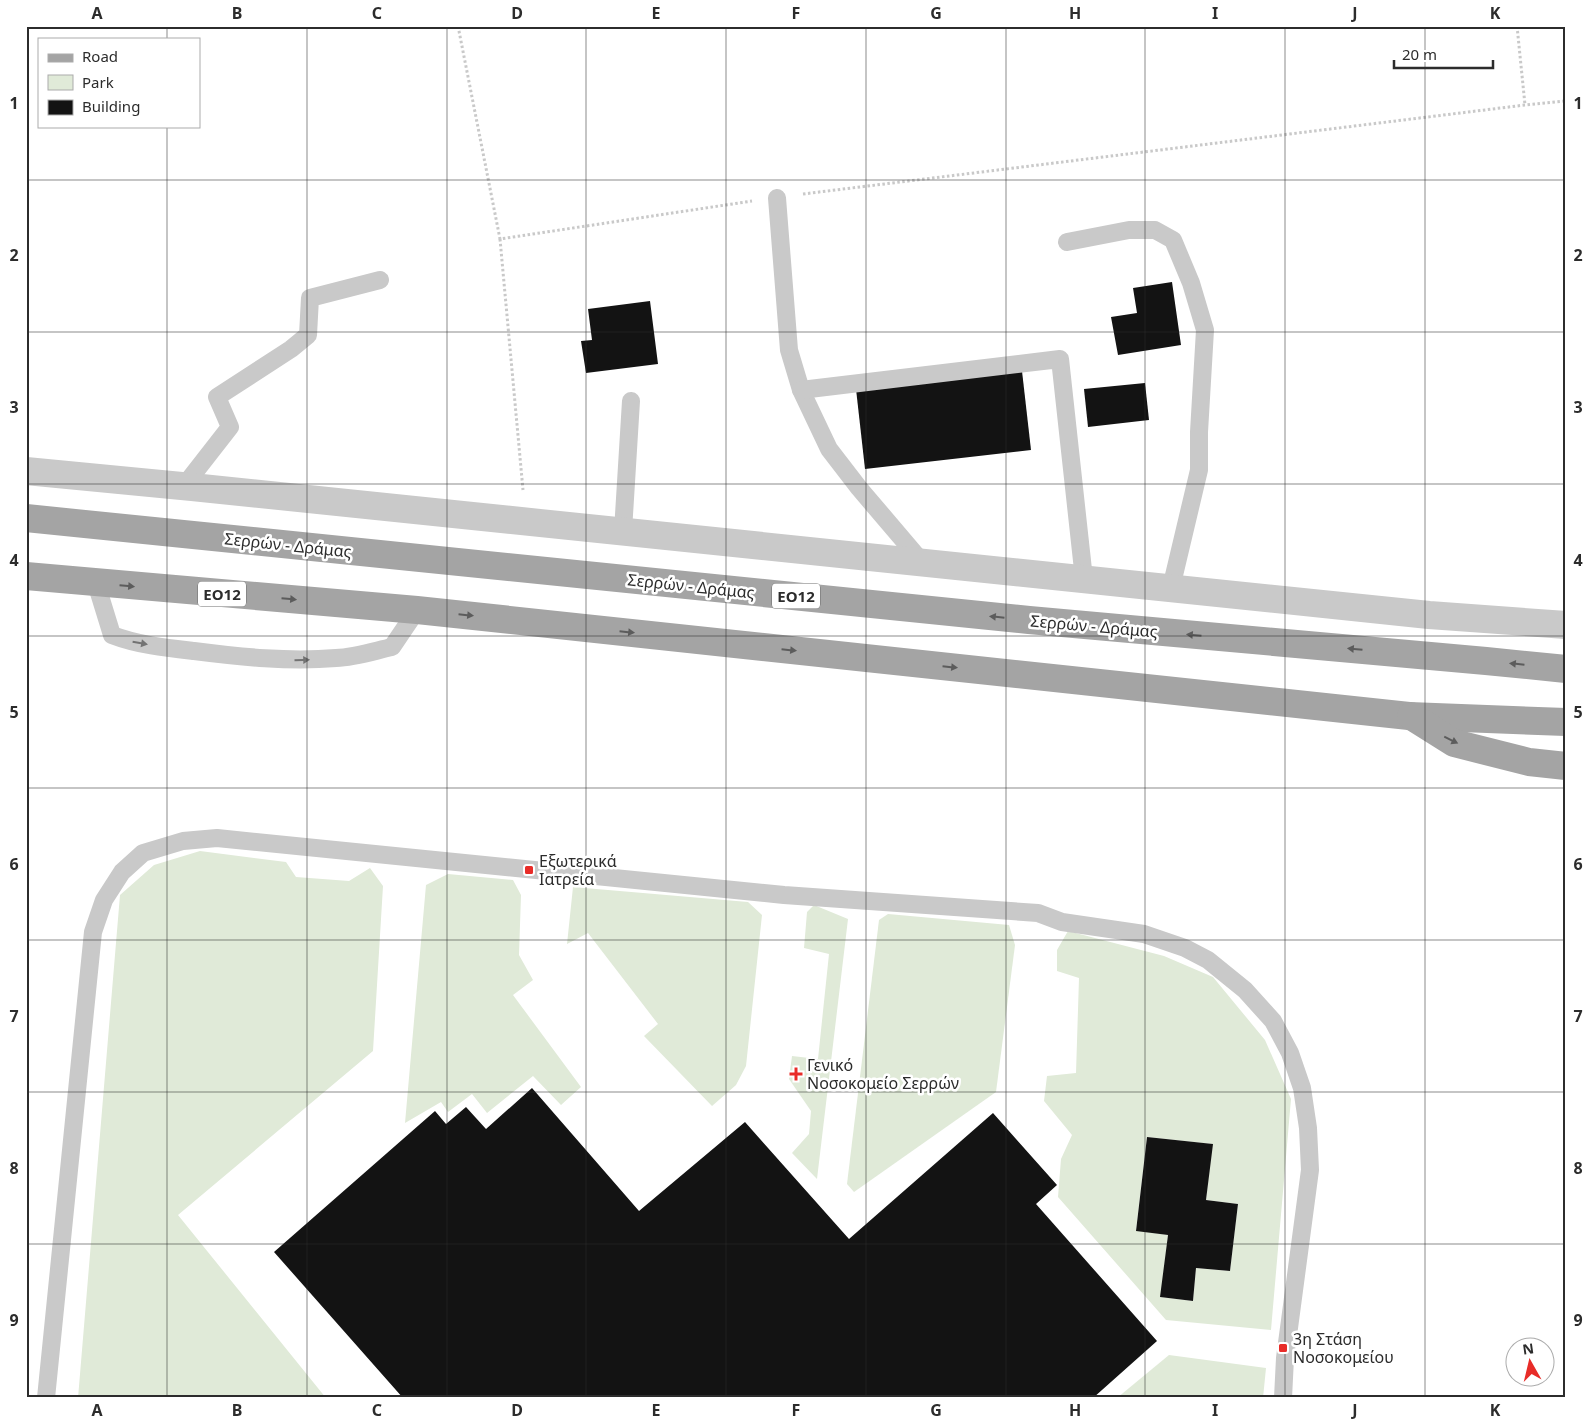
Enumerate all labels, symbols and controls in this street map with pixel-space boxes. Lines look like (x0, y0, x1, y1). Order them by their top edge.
text: A (91, 2, 103, 24)
text: B (232, 2, 242, 24)
text: C (372, 2, 382, 24)
text: D (511, 2, 523, 24)
text: E (652, 2, 661, 24)
text: F (792, 2, 800, 24)
text: G (930, 2, 942, 24)
text: H (1069, 2, 1081, 24)
text: I (1212, 2, 1218, 24)
text: J (1350, 2, 1358, 24)
text: K (1490, 2, 1501, 24)
legend (38, 38, 200, 128)
scale bar (1394, 38, 1493, 70)
text: 20 m (1402, 44, 1437, 64)
text: Road (82, 46, 118, 66)
text: Park (82, 72, 114, 92)
text: 1 (9, 92, 19, 114)
text: 1 (1573, 92, 1583, 114)
text: Building (82, 96, 140, 116)
text: 2 (9, 244, 19, 266)
text: 2 (1573, 244, 1583, 266)
text: 3 (9, 396, 19, 418)
text: 3 (1573, 396, 1583, 418)
street label: Σερρών - Δράμας (224, 527, 353, 563)
text: 4 (9, 549, 19, 571)
text: 4 (1573, 549, 1583, 571)
street label: Σερρών - Δράμας (627, 568, 756, 604)
one-way arrow (119, 582, 135, 590)
road number: ΕΟ12 (198, 582, 246, 606)
road number: ΕΟ12 (772, 584, 820, 608)
one-way arrow (281, 596, 297, 604)
street label: Σερρών - Δράμας (1030, 609, 1159, 643)
one-way arrow (458, 611, 474, 619)
one-way arrow (989, 613, 1005, 621)
one-way arrow (620, 629, 636, 637)
one-way arrow (1185, 630, 1201, 638)
one-way arrow (133, 640, 149, 648)
one-way arrow (1347, 645, 1363, 653)
one-way arrow (781, 646, 797, 654)
one-way arrow (294, 655, 310, 663)
one-way arrow (1509, 660, 1525, 668)
one-way arrow (943, 663, 959, 671)
text: 5 (9, 701, 19, 723)
text: 5 (1573, 701, 1583, 723)
one-way arrow (1444, 736, 1459, 744)
place label: Εξωτερικά Ιατρεία (539, 850, 617, 890)
text: 6 (9, 853, 19, 875)
text: 6 (1573, 853, 1583, 875)
marker: Εξωτερικά Ιατρεία (523, 864, 535, 876)
text: 7 (9, 1005, 19, 1027)
text: 7 (1573, 1005, 1583, 1027)
place label: Γενικό Νοσοκομείο Σερρών (807, 1054, 959, 1094)
marker: Γενικό Νοσοκομείο Σερρών (789, 1067, 803, 1081)
text: 8 (9, 1157, 19, 1179)
text: 8 (1573, 1157, 1583, 1179)
text: 9 (9, 1309, 19, 1331)
text: 9 (1573, 1309, 1583, 1331)
place label: 3η Στάση Νοσοκομείου (1293, 1328, 1394, 1368)
north arrow (1504, 1336, 1554, 1386)
text: N (1521, 1338, 1535, 1359)
marker: 3η Στάση Νοσοκομείου (1277, 1342, 1289, 1354)
text: A (91, 1399, 103, 1421)
text: B (232, 1399, 242, 1421)
text: C (372, 1399, 382, 1421)
text: D (511, 1399, 523, 1421)
text: E (652, 1399, 661, 1421)
text: F (792, 1399, 800, 1421)
text: G (930, 1399, 942, 1421)
text: H (1069, 1399, 1081, 1421)
text: I (1212, 1399, 1218, 1421)
text: J (1350, 1399, 1358, 1421)
text: K (1490, 1399, 1501, 1421)

